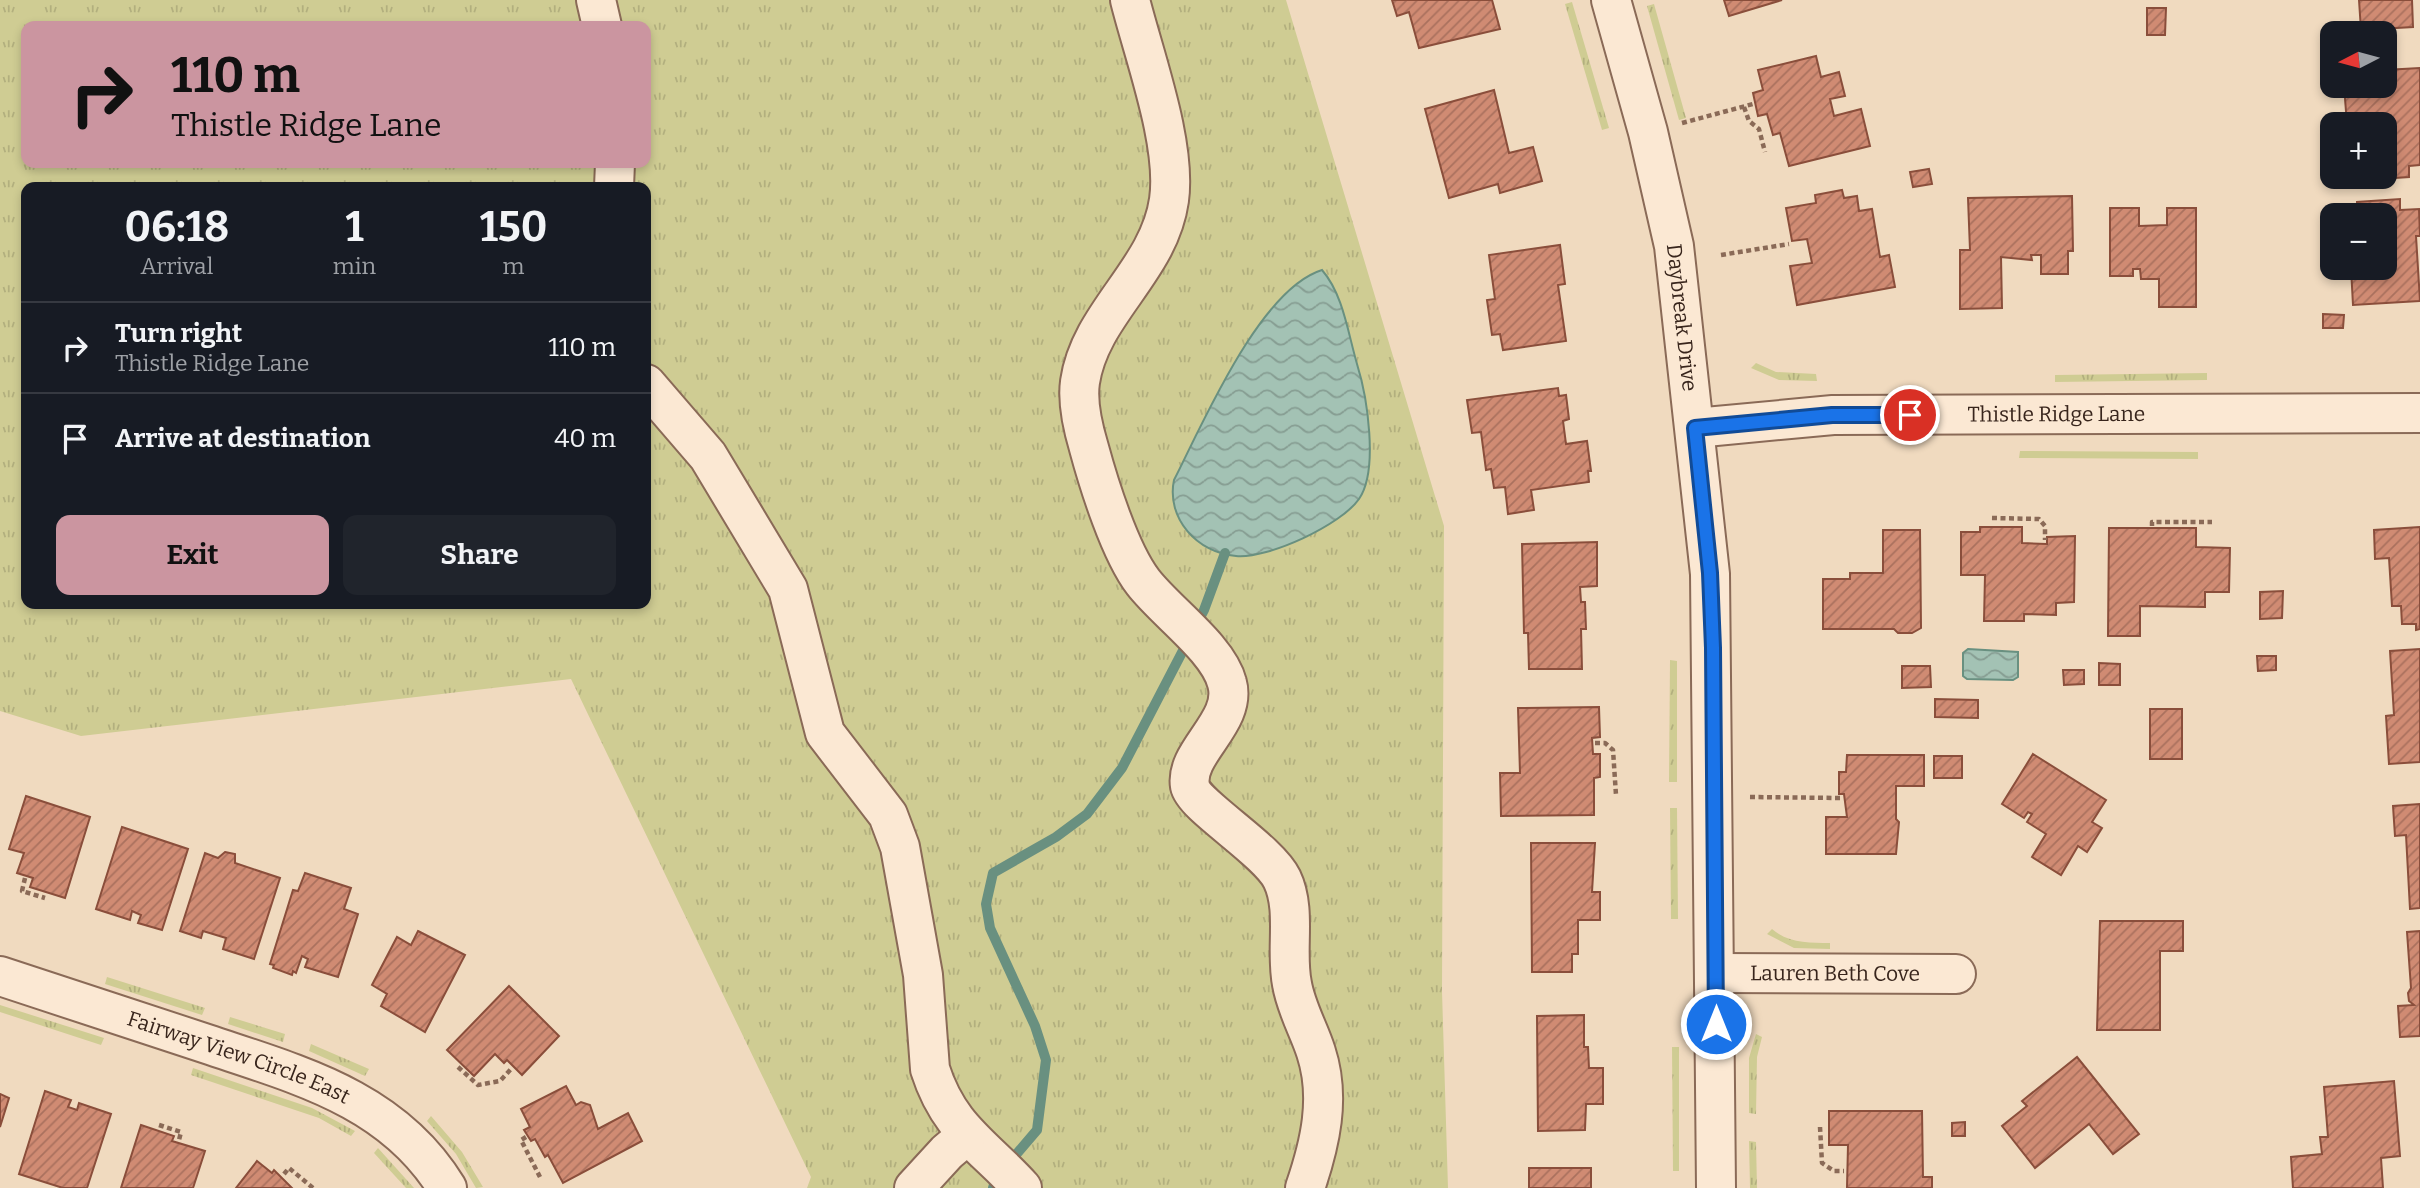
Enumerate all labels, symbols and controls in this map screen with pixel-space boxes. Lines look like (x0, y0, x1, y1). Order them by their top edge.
north arrow (2320, 21, 2398, 98)
map controls (2320, 21, 2397, 280)
text: 110 m (171, 46, 300, 105)
icon: right (56, 49, 147, 140)
text: Thistle Ridge Lane (171, 106, 442, 144)
button: + (2320, 112, 2397, 189)
text: 06:18 (125, 202, 229, 252)
text: 1 (345, 202, 364, 252)
text: 150 (480, 202, 547, 252)
button: − (2320, 203, 2397, 280)
street label: Daybreak Drive (1661, 242, 1703, 393)
text: Arrival (140, 252, 213, 280)
text: min (333, 252, 376, 280)
text: m (503, 252, 525, 280)
text: Turn right (115, 318, 242, 349)
icon: right (56, 329, 94, 367)
text: 110 m (548, 332, 616, 363)
text: Thistle Ridge Lane (115, 349, 309, 377)
pin (1880, 385, 1940, 445)
icon: arrive (1891, 396, 1929, 434)
street label: Thistle Ridge Lane (1968, 401, 2145, 428)
icon: arrive (56, 420, 94, 458)
text: Arrive at destination (115, 423, 370, 454)
text: 40 m (554, 423, 616, 454)
button: Exit (56, 515, 329, 595)
button: Share (343, 515, 616, 595)
street label: Lauren Beth Cove (1750, 960, 1920, 987)
position arrow (1679, 987, 1753, 1061)
street label: Fairway View Circle East (124, 1006, 355, 1110)

